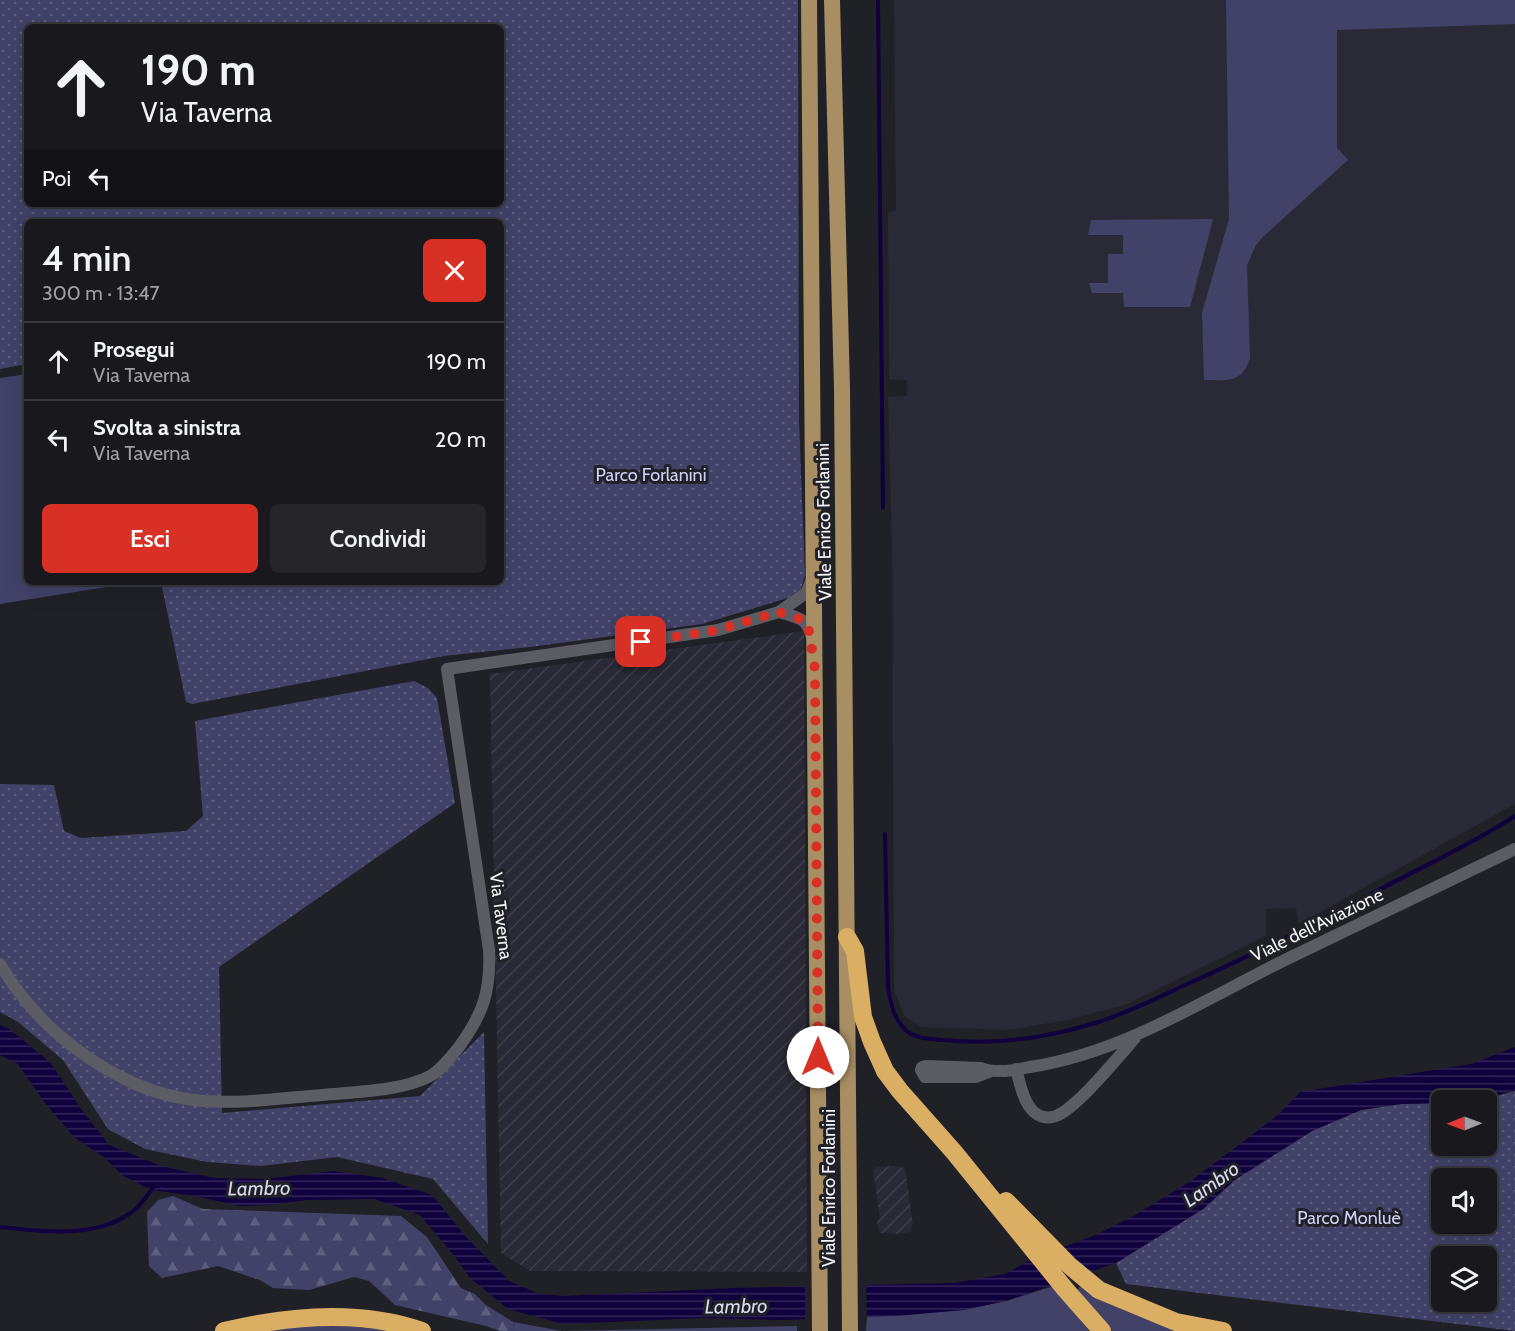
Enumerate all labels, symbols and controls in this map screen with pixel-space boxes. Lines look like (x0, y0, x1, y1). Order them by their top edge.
text: 190 m (141, 44, 256, 96)
icon: ahead (42, 48, 120, 126)
text: Via Taverna (141, 96, 272, 129)
icon: left (83, 162, 116, 195)
text: Poi (42, 165, 71, 192)
text: 4 min (42, 236, 132, 280)
button: close (423, 239, 486, 302)
text: 300 m · 13:47 (42, 281, 160, 305)
text: Prosegui (93, 336, 175, 363)
icon: ahead (42, 345, 75, 378)
text: 190 m (427, 348, 486, 375)
text: Via Taverna (93, 363, 190, 387)
text: Svolta a sinistra (93, 414, 241, 441)
icon: left (42, 423, 75, 456)
text: 20 m (435, 426, 486, 453)
text: Via Taverna (93, 441, 190, 465)
street label: Viale Enrico Forlanini (812, 443, 836, 601)
park label: Parco Forlanini (596, 464, 707, 486)
button: Esci (42, 504, 258, 573)
button: Condividi (270, 504, 486, 573)
pin (615, 616, 666, 667)
icon: arrive (624, 625, 657, 658)
street label: Via Taverna (485, 871, 517, 961)
street label: Viale dell'Aviazione (1247, 883, 1387, 967)
position arrow (786, 1025, 850, 1089)
north arrow (1431, 1090, 1497, 1156)
map controls (1431, 1090, 1497, 1312)
street label: Viale Enrico Forlanini (818, 1109, 840, 1267)
water label: Lambro (1178, 1156, 1244, 1212)
button: sound (1431, 1168, 1497, 1234)
water label: Lambro (227, 1175, 291, 1201)
park label: Parco Monluè (1297, 1207, 1401, 1229)
button: layers (1431, 1246, 1497, 1312)
water label: Lambro (704, 1293, 768, 1319)

